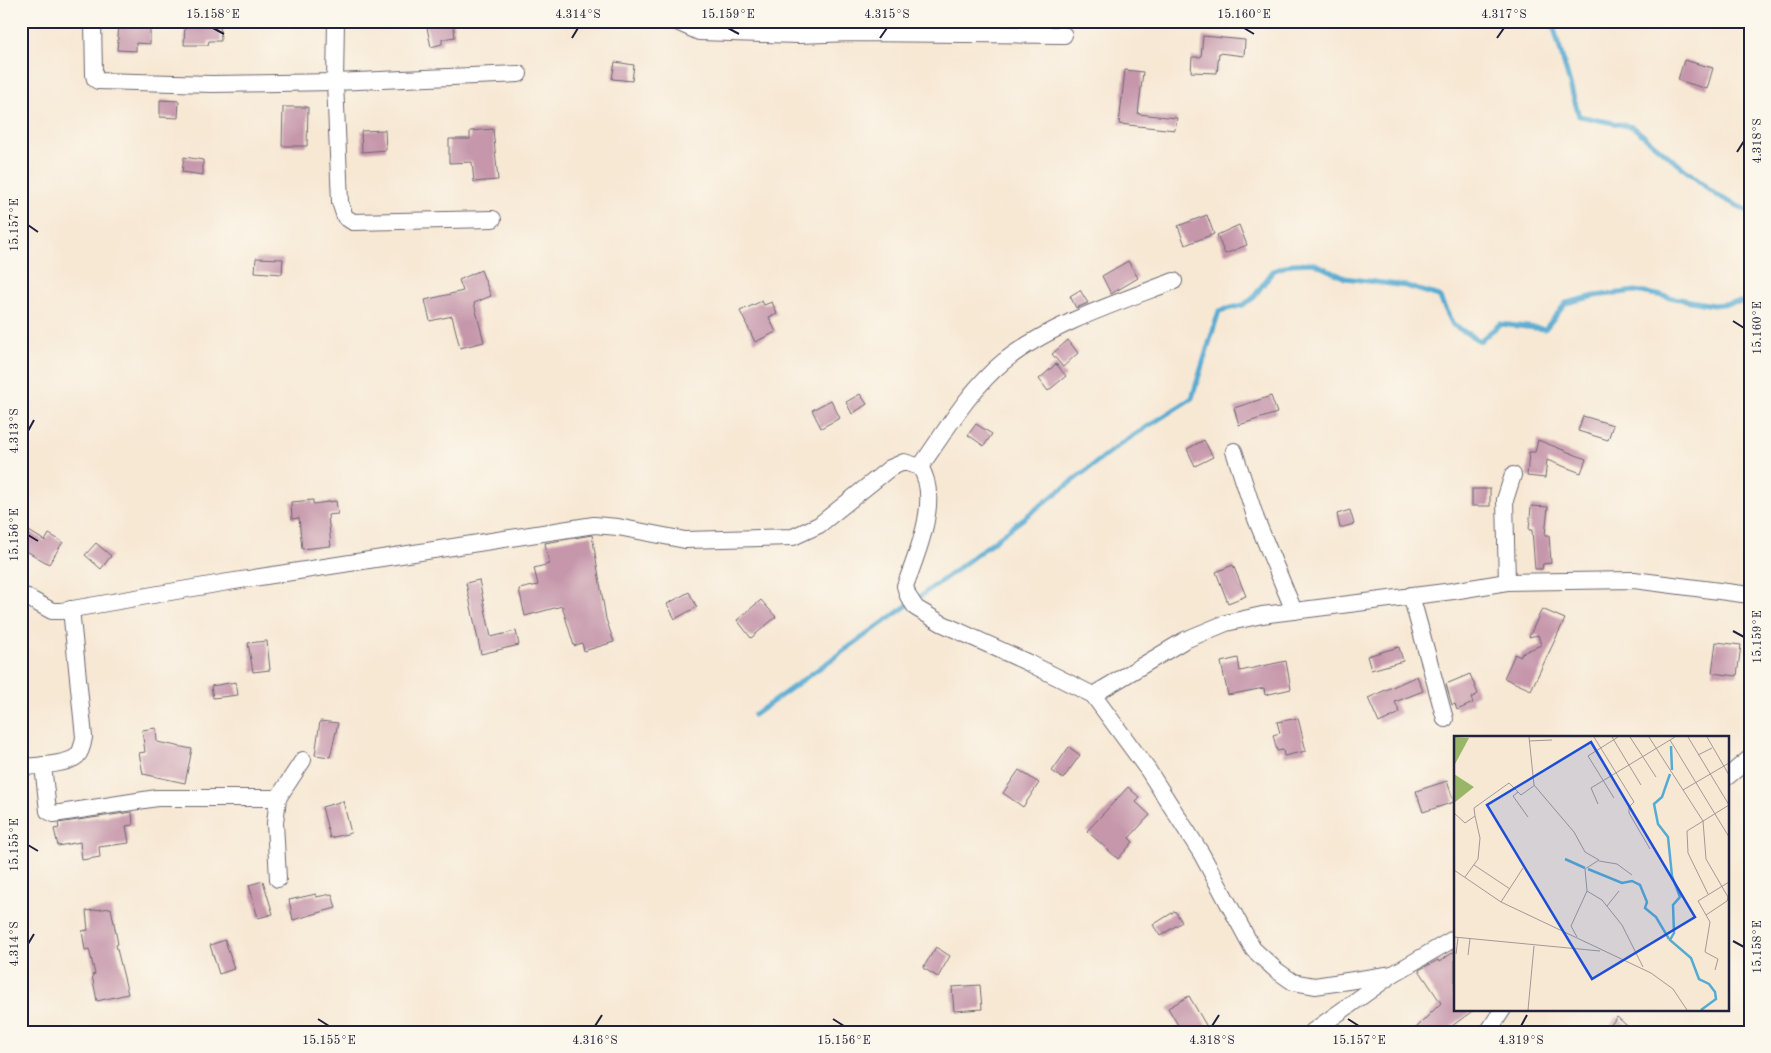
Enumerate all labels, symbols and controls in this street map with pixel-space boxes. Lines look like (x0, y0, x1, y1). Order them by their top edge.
text: 15.158°E (186, 8, 240, 21)
text: 15.159°E (701, 8, 755, 21)
text: 4.315°S (864, 8, 910, 21)
text: 15.160°E (1217, 8, 1271, 21)
text: 4.314°S (555, 9, 601, 21)
text: 4.317°S (1481, 9, 1527, 21)
text: 4.318°S (1752, 118, 1764, 164)
text: 15.157°E (8, 198, 21, 252)
text: 15.160°E (1751, 301, 1764, 355)
text: 4.313°S (9, 408, 21, 454)
text: 15.156°E (8, 508, 21, 562)
text: 15.159°E (1751, 610, 1764, 664)
inset map (1454, 736, 1728, 1010)
text: 15.155°E (8, 818, 21, 872)
text: 15.158°E (1751, 920, 1764, 974)
text: 4.314°S (9, 921, 21, 967)
text: 15.155°E (302, 1034, 356, 1047)
text: 15.156°E (817, 1034, 871, 1047)
text: 15.157°E (1332, 1034, 1386, 1047)
text: 4.316°S (572, 1035, 618, 1047)
text: 4.318°S (1189, 1035, 1235, 1047)
text: 4.319°S (1498, 1035, 1544, 1047)

